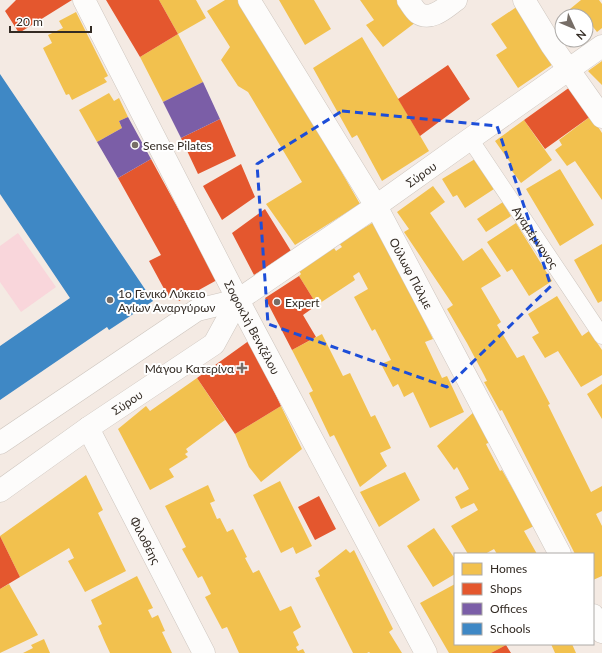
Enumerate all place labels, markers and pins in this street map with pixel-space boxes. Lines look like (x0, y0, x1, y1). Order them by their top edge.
place label: Sense Pilates (143, 138, 212, 153)
marker: Sense Pilates (130, 140, 140, 150)
place label: 1ο Γενικό Λύκειο Αγίων Αναργύρων (118, 286, 215, 315)
marker: 1ο Γενικό Λύκειο Αγίων Αναργύρων (105, 295, 115, 305)
place label: Expert (285, 295, 320, 310)
marker: Expert (272, 297, 282, 307)
place label: Μάγου Κατερίνα (145, 361, 235, 376)
marker: Μάγου Κατερίνα (237, 363, 247, 373)

